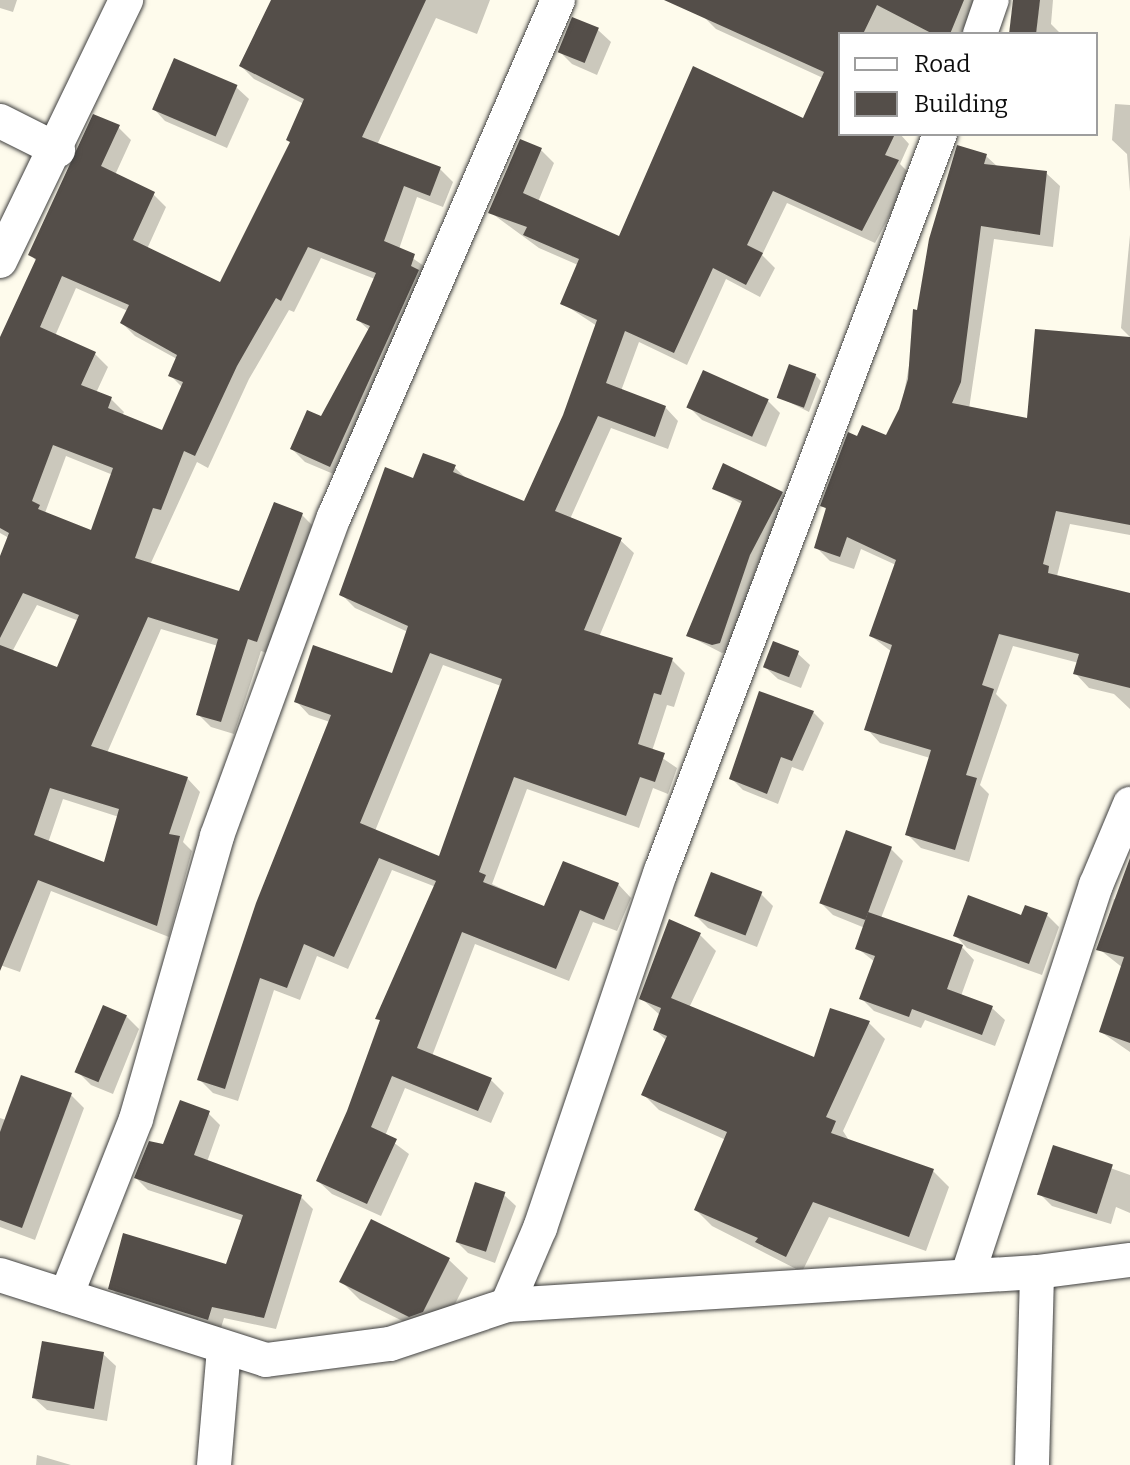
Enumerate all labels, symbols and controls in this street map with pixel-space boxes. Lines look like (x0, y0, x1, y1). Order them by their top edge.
legend (838, 32, 1098, 136)
text: Road (914, 50, 970, 78)
text: Building (914, 90, 1008, 118)

